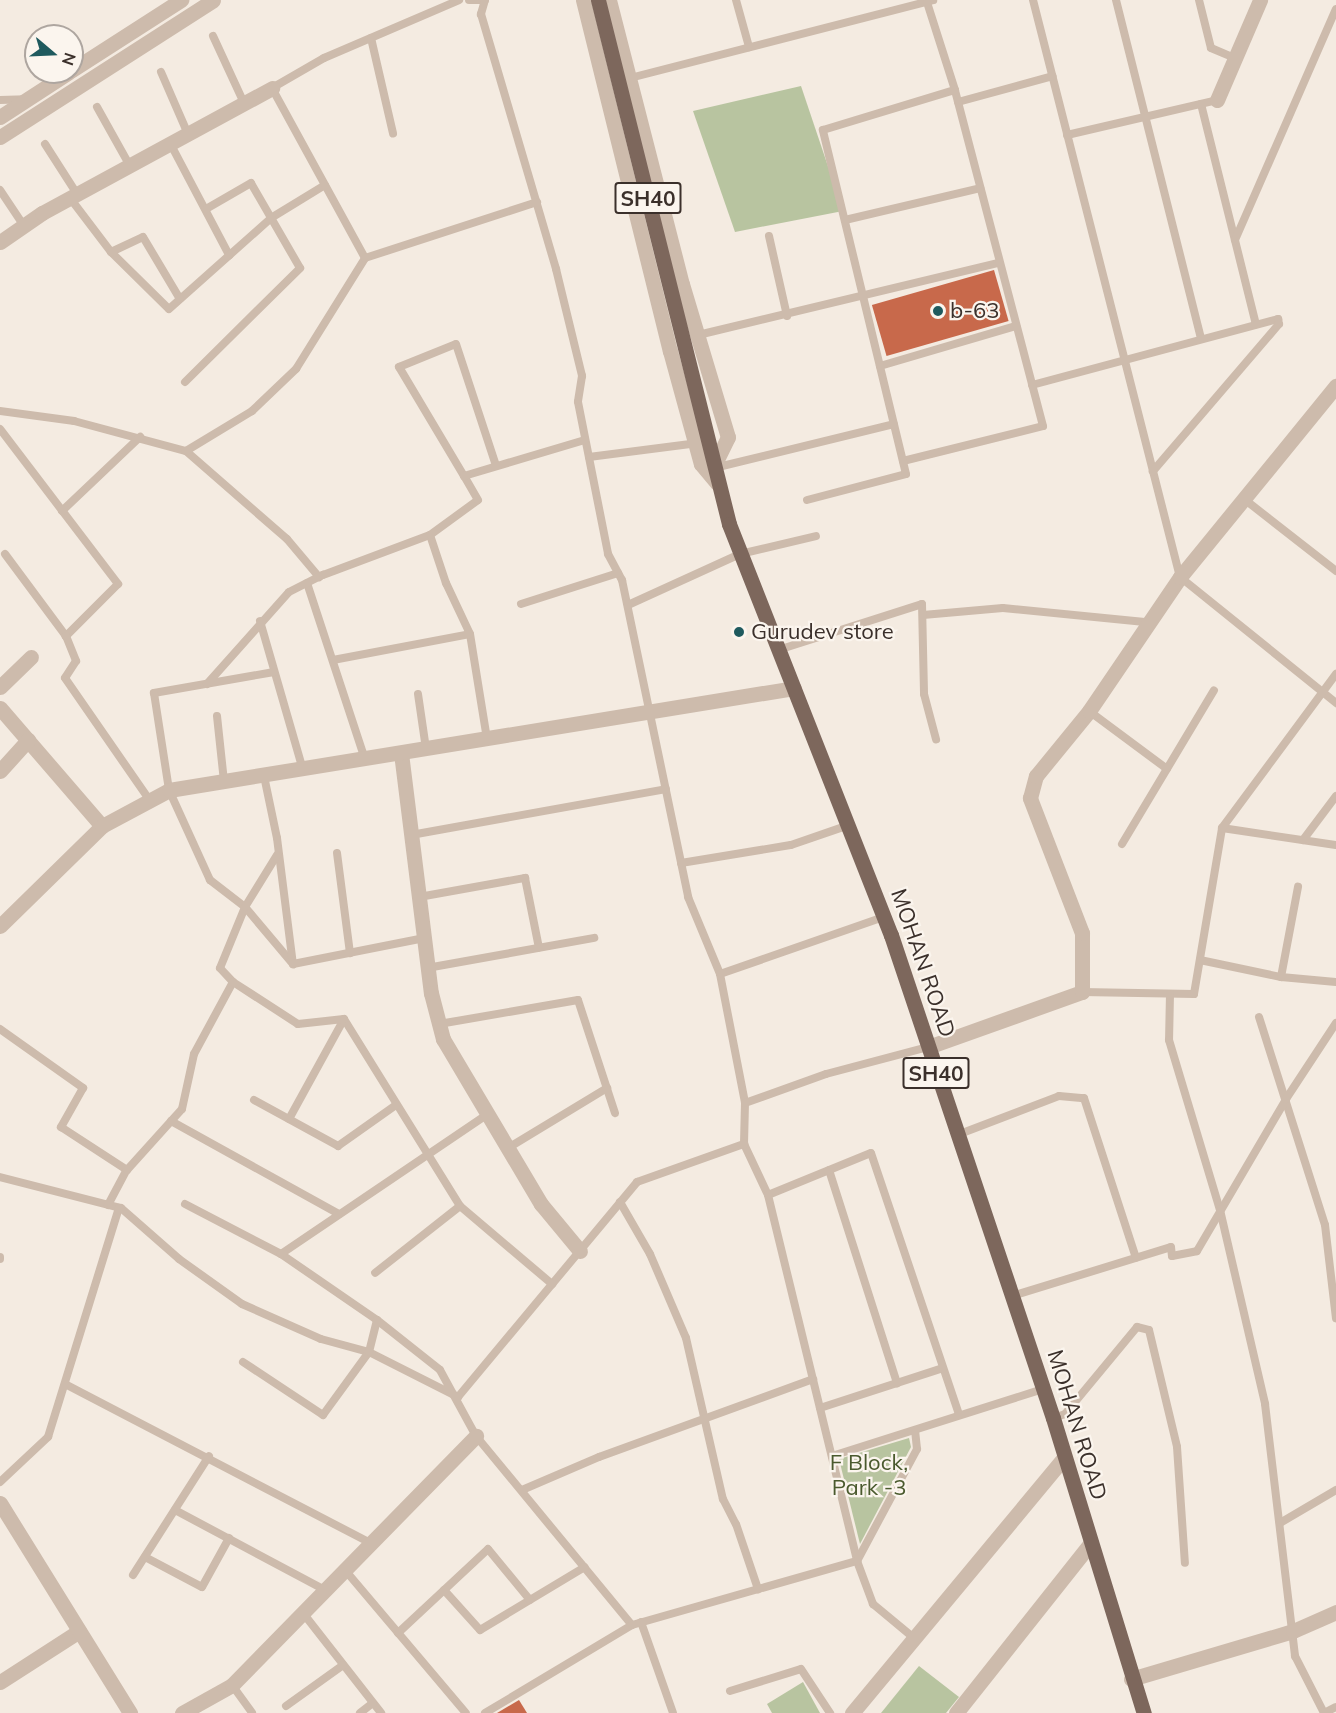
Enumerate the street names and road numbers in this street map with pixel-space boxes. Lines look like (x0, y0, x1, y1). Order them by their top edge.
road number: SH40 (614, 180, 682, 216)
street label: MOHAN ROAD (885, 885, 961, 1041)
road number: SH40 (902, 1055, 970, 1091)
street label: MOHAN ROAD (1042, 1347, 1112, 1503)

